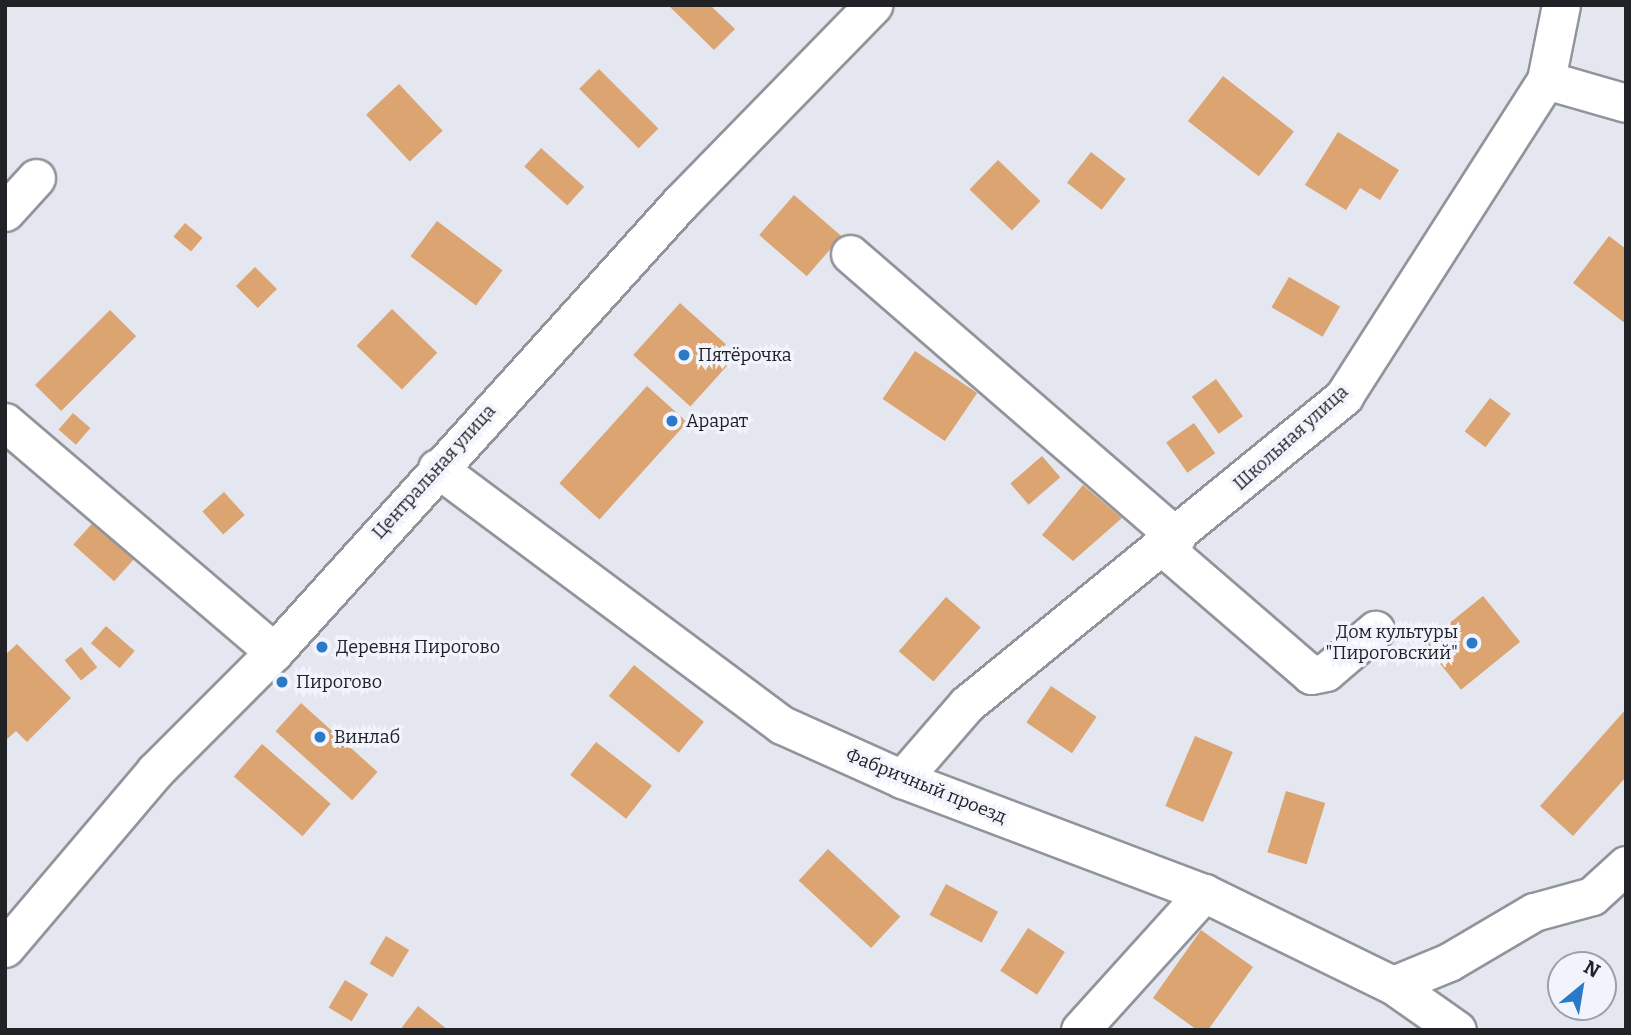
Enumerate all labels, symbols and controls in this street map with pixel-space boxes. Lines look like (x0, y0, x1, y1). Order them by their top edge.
place label: Пятёрочка (698, 344, 792, 366)
marker: Пятёрочка (676, 347, 692, 363)
street label: Школьная улица (1229, 381, 1353, 495)
street label: Центральная улица (368, 400, 500, 544)
place label: Арарат (686, 410, 748, 432)
marker: Арарат (664, 413, 680, 429)
place label: Дом культуры "Пироговский" (1325, 622, 1458, 664)
marker: Дом культуры "Пироговский" (1464, 635, 1480, 651)
place label: Деревня Пирогово (336, 636, 500, 658)
marker: Деревня Пирогово (314, 639, 330, 655)
place label: Пирогово (296, 671, 382, 693)
marker: Пирогово (274, 674, 290, 690)
place label: Винлаб (334, 726, 400, 748)
marker: Винлаб (312, 729, 328, 745)
street label: Фабричный проезд (843, 744, 1009, 828)
north arrow (1547, 951, 1617, 1021)
text: N (1580, 955, 1604, 983)

